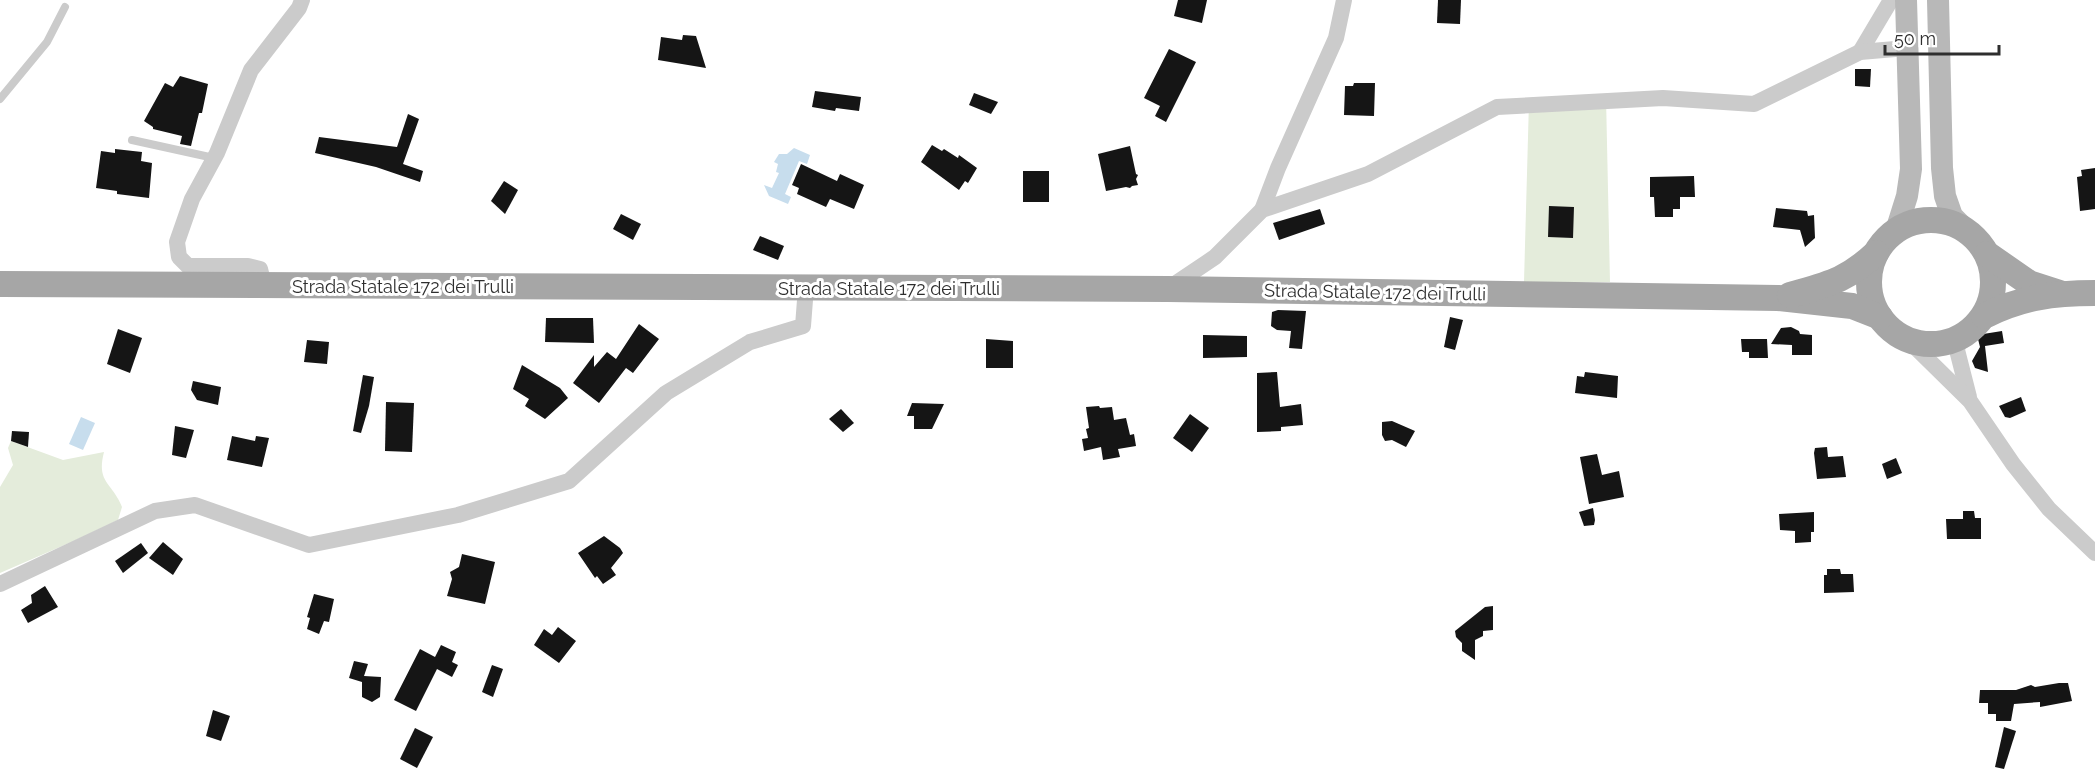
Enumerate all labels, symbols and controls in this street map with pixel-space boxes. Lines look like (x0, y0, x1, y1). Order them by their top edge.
scale bar (1885, 18, 1999, 56)
text: 50 m (1894, 28, 1936, 49)
street label: Strada Statale 172 dei Trulli (292, 276, 514, 297)
street label: Strada Statale 172 dei Trulli (778, 278, 1000, 299)
street label: Strada Statale 172 dei Trulli (1264, 280, 1486, 304)

